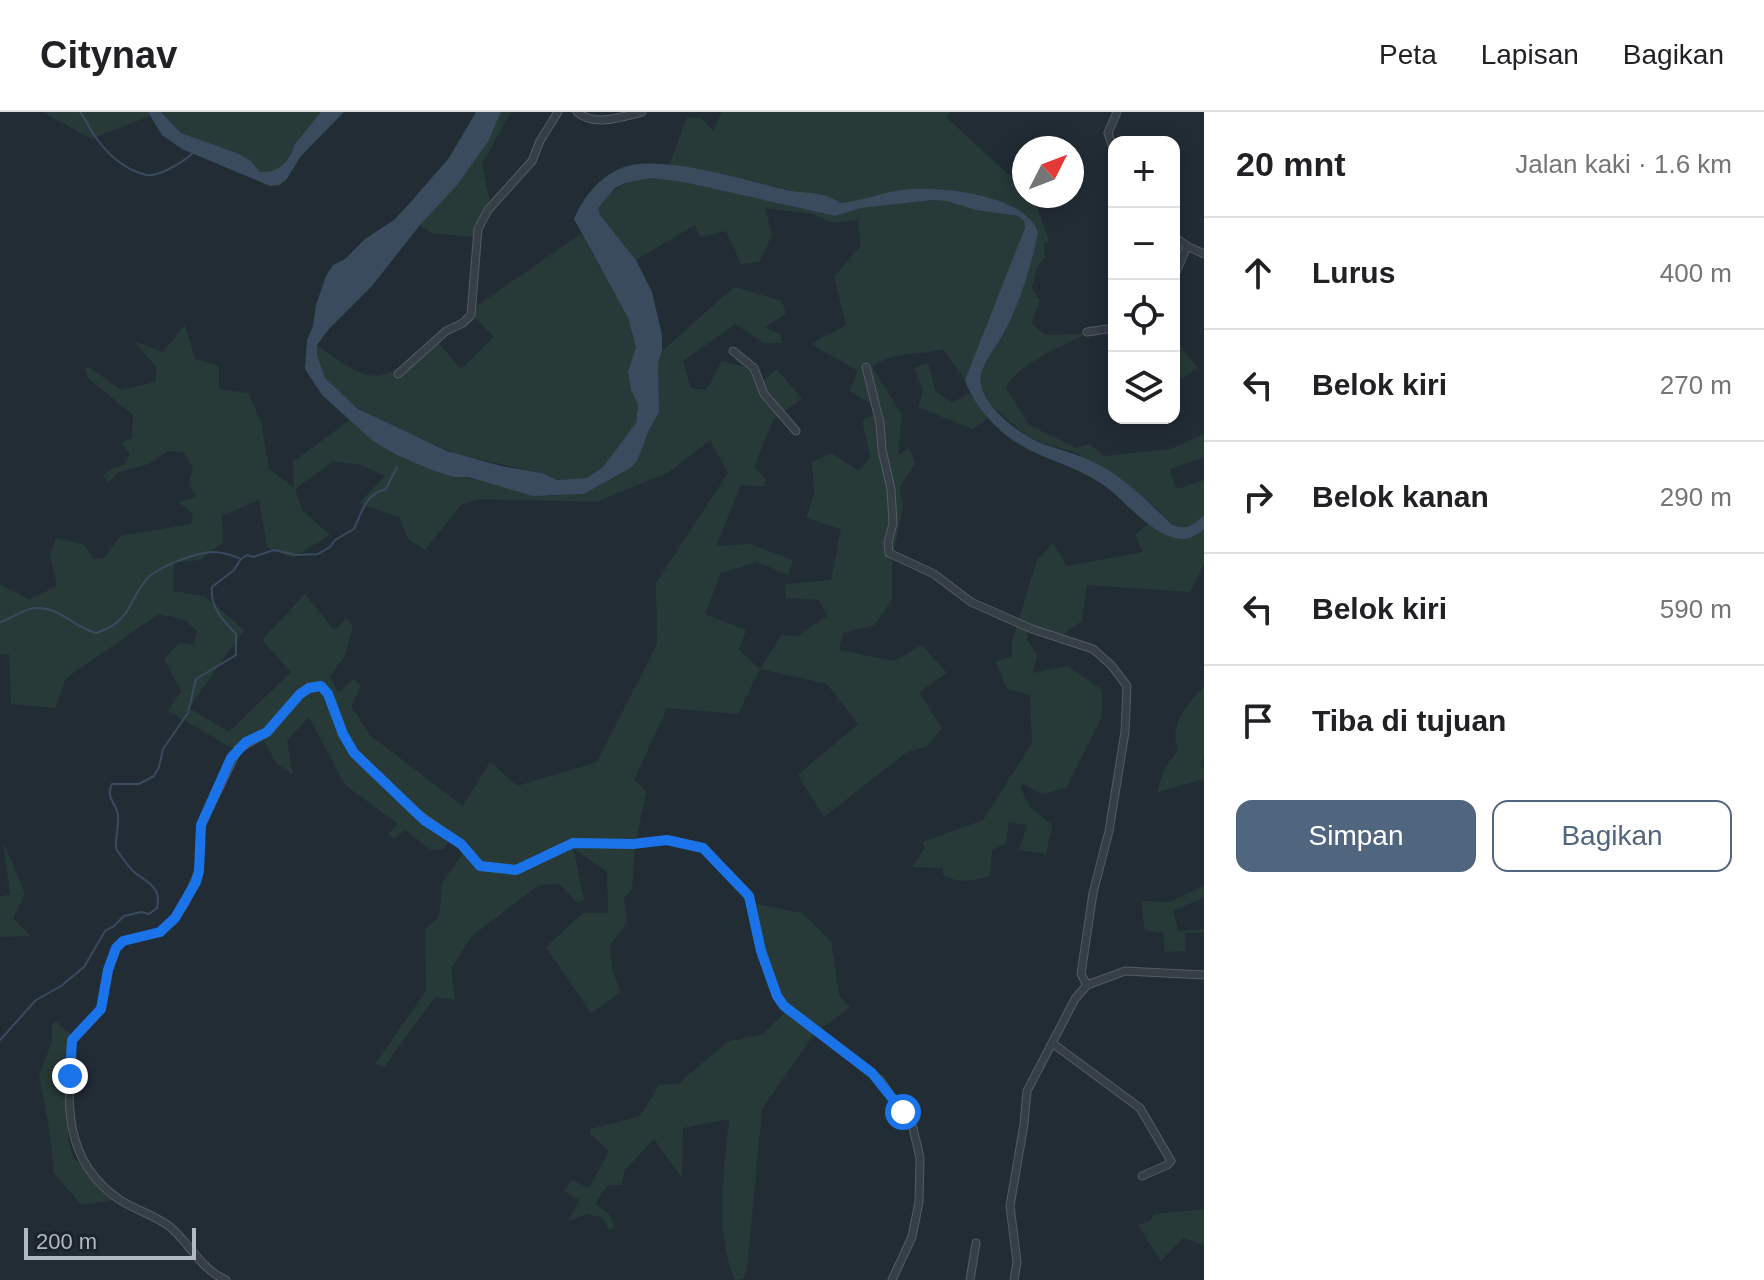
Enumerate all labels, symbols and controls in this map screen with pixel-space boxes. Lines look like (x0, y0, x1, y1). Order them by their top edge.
text: Citynav (40, 34, 177, 76)
text: Peta (1379, 39, 1437, 70)
text: Lapisan (1481, 39, 1579, 70)
text: Bagikan (1623, 39, 1724, 70)
north arrow (1012, 136, 1084, 208)
map controls (1108, 136, 1180, 424)
button: + (1108, 136, 1180, 208)
text: 20 mnt (1236, 145, 1346, 183)
text: Jalan kaki · 1.6 km (1515, 149, 1732, 179)
button: − (1108, 208, 1180, 280)
icon: ahead (1236, 251, 1280, 295)
text: Lurus (1312, 256, 1395, 289)
text: 400 m (1660, 258, 1732, 288)
button: locate (1108, 280, 1180, 352)
button: layers (1108, 352, 1180, 424)
icon: left (1236, 363, 1280, 407)
text: Belok kiri (1312, 368, 1447, 401)
text: 270 m (1660, 370, 1732, 400)
icon: right (1236, 475, 1280, 519)
text: Belok kanan (1312, 480, 1489, 513)
text: 290 m (1660, 482, 1732, 512)
icon: left (1236, 587, 1280, 631)
text: Belok kiri (1312, 592, 1447, 625)
text: 590 m (1660, 594, 1732, 624)
icon: arrive (1236, 699, 1280, 743)
text: Tiba di tujuan (1312, 704, 1506, 737)
button: Simpan (1236, 800, 1476, 872)
button: Bagikan (1492, 800, 1732, 872)
route end (52, 1058, 88, 1094)
route start (885, 1094, 921, 1130)
scale bar (24, 1224, 196, 1260)
text: 200 m (36, 1229, 97, 1254)

